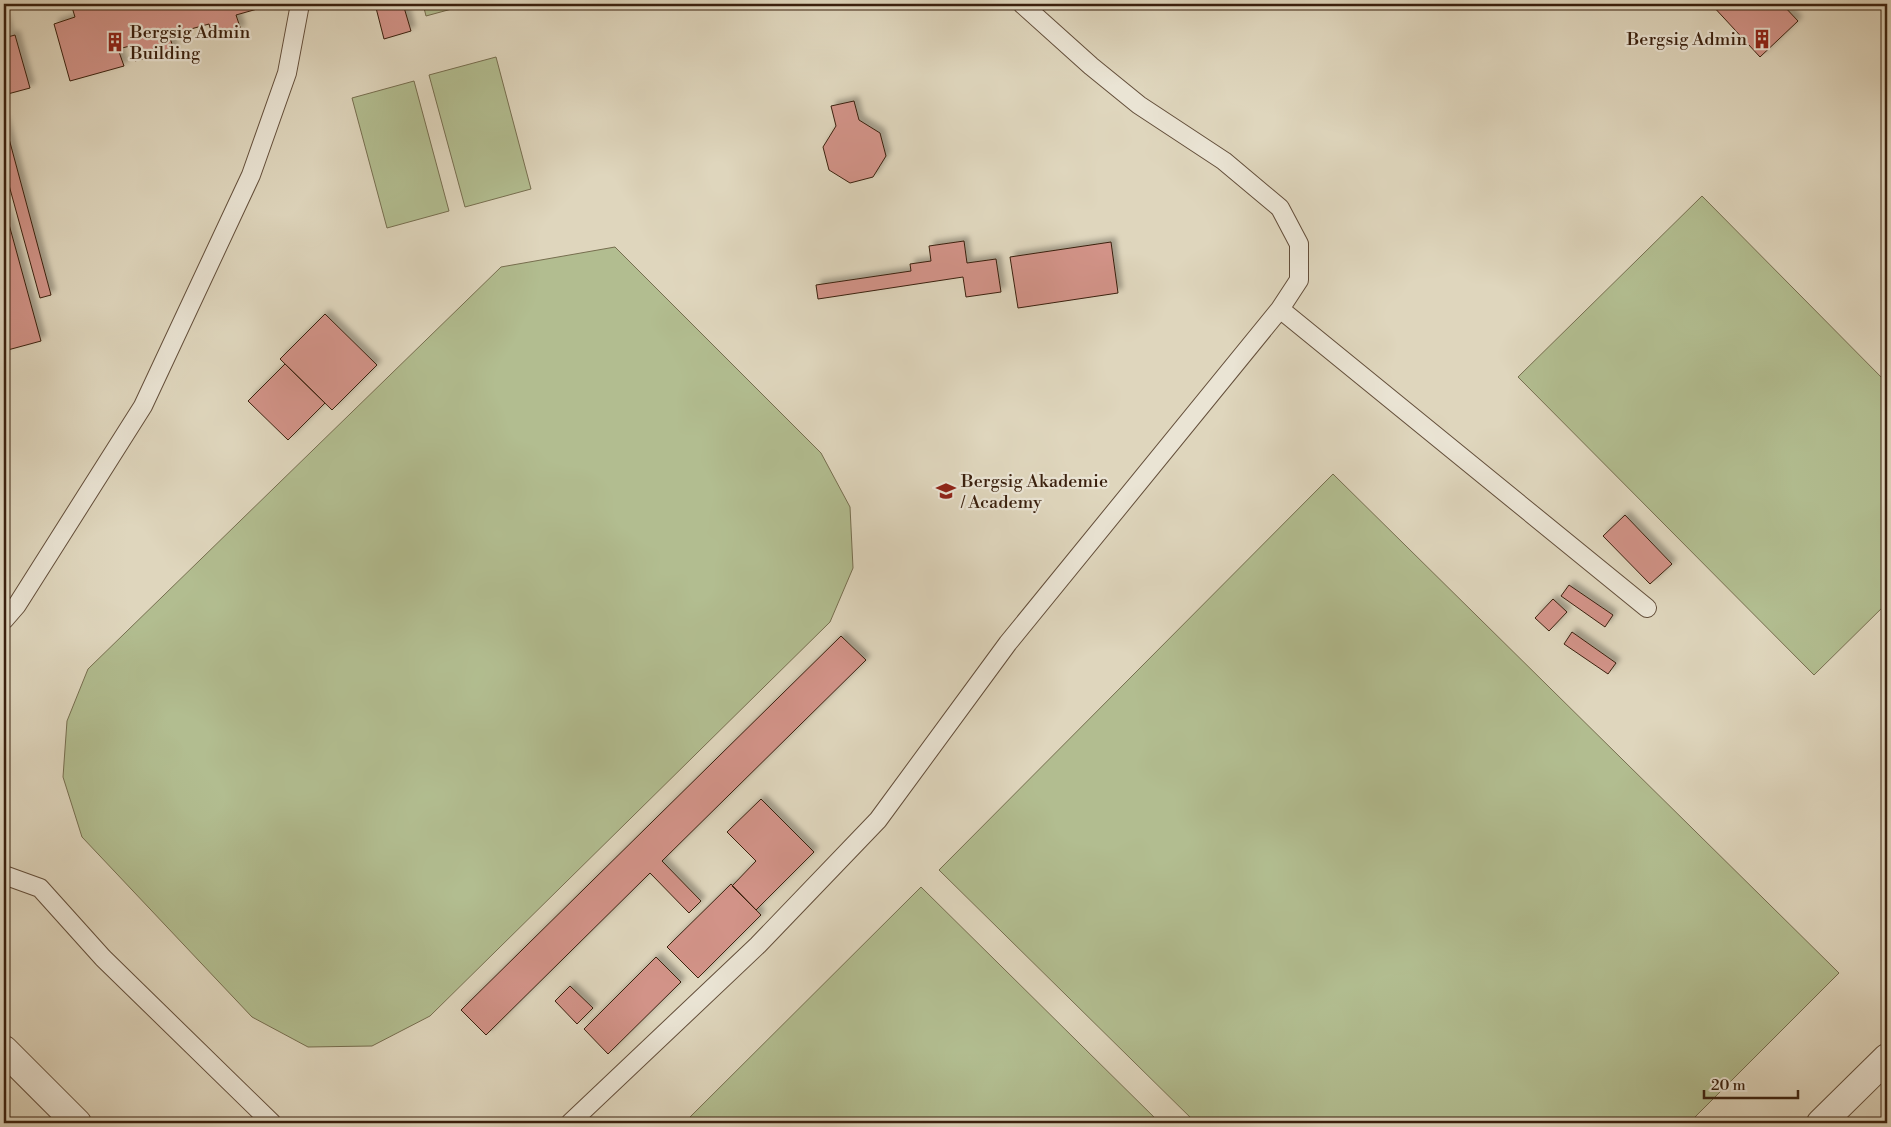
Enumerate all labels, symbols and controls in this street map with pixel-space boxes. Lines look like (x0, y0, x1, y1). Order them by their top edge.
place label: Bergsig Admin Building (129, 21, 251, 65)
place label: Bergsig Admin (1626, 28, 1747, 51)
building icon: Bergsig Admin (1751, 28, 1773, 50)
building icon: Bergsig Admin Building (104, 31, 126, 53)
place label: Bergsig Akademie / Academy (960, 470, 1108, 514)
school or university icon: Bergsig Akademie / Academy (935, 480, 957, 502)
scale bar (1704, 1067, 1797, 1099)
text: 20 m (1711, 1076, 1746, 1095)

